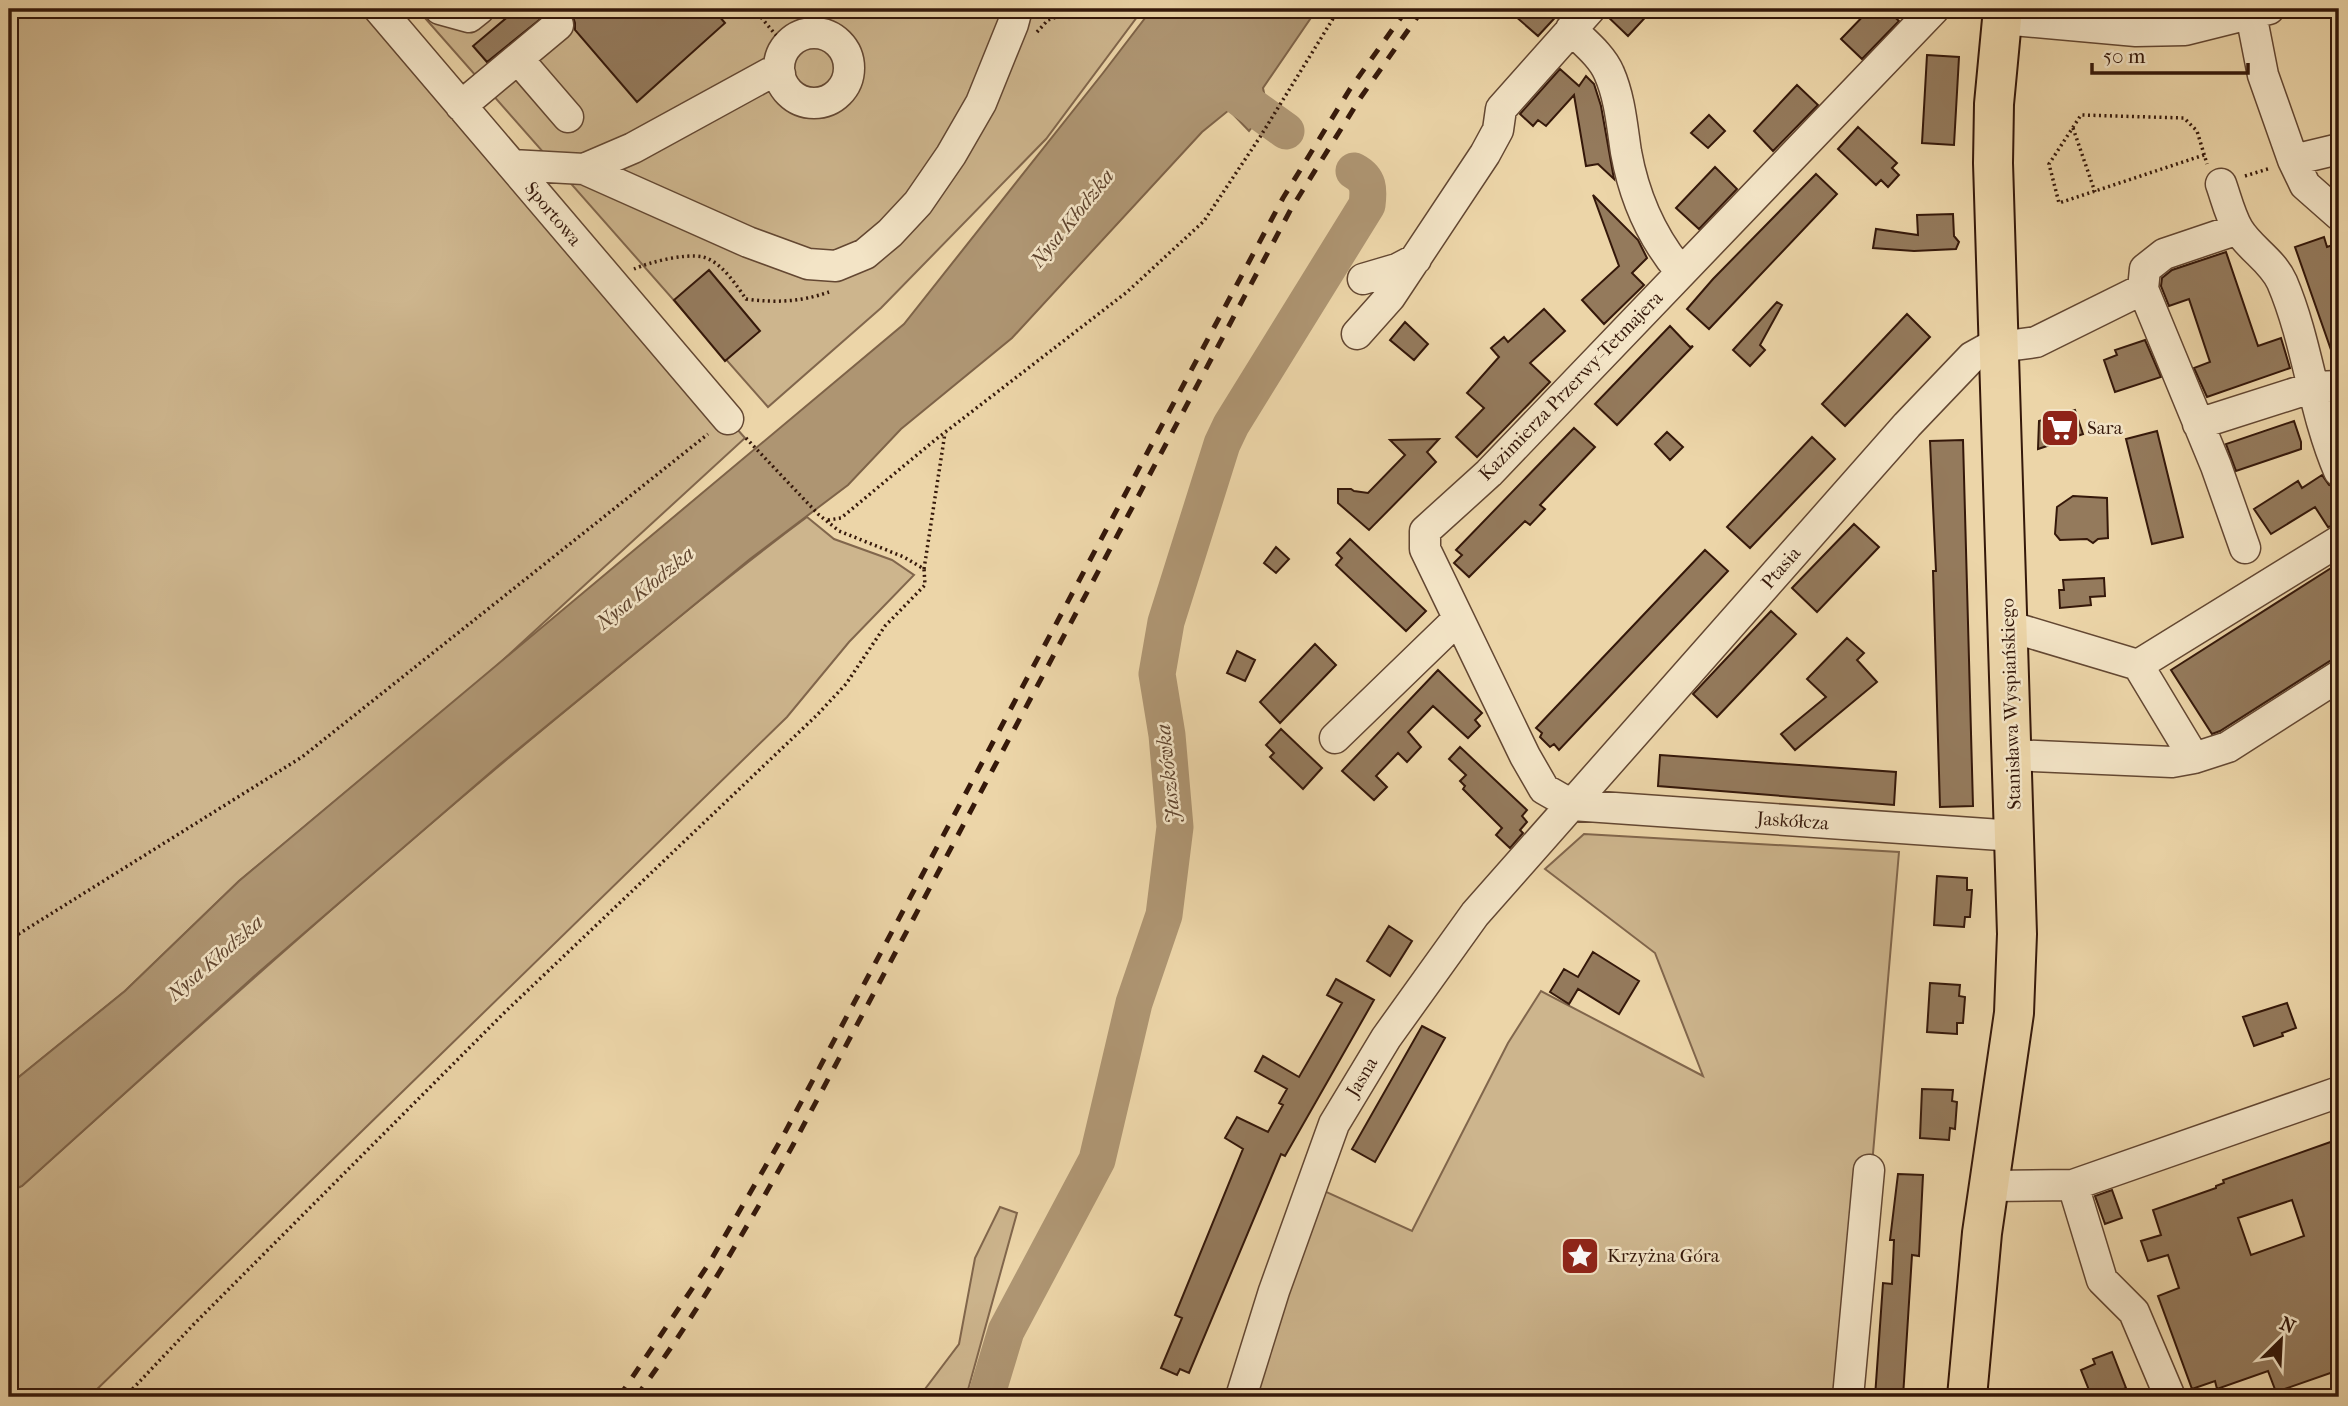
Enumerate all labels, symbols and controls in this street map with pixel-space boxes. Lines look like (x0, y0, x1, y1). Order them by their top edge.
scale bar (2092, 32, 2248, 76)
text: 50 m (2103, 44, 2146, 68)
water label: Nysa Kłodzka (1025, 164, 1119, 273)
street label: Sportowa (520, 178, 586, 251)
street label: Kazimierza Przerwy-Tetmajera (1475, 287, 1668, 485)
supermarket icon: Sara (2039, 407, 2081, 449)
place label: Sara (2087, 417, 2123, 439)
water label: Nysa Kłodzka (590, 541, 699, 635)
street label: Ptasia (1757, 542, 1805, 593)
street label: Stanisława Wyspiańskiego (1996, 597, 2026, 810)
water label: Jaszkówka (1151, 723, 1185, 825)
street label: Jaskółcza (1754, 807, 1830, 835)
water label: Nysa Kłodzka (161, 910, 268, 1007)
street label: Jasna (1341, 1053, 1382, 1103)
place icon: Krzyżna Góra (1559, 1235, 1601, 1277)
place label: Krzyżna Góra (1607, 1245, 1720, 1267)
north arrow (2246, 1304, 2316, 1374)
text: N (2276, 1312, 2299, 1339)

